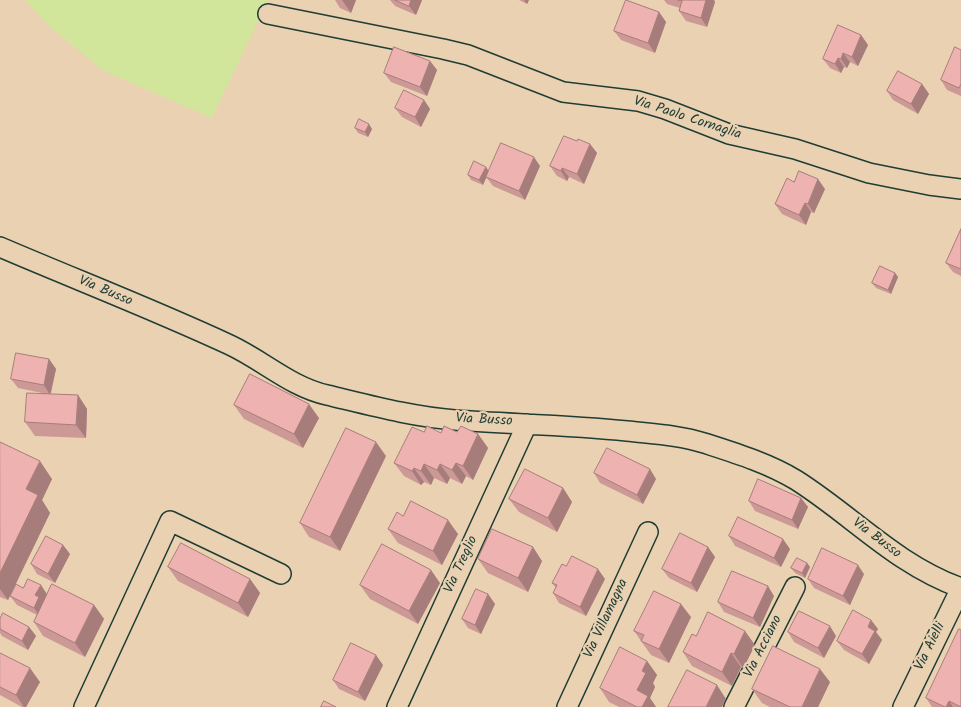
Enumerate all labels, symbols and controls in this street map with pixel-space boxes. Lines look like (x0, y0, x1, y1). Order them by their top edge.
street label: Via Paolo Cornaglia (631, 94, 743, 144)
street label: Via Busso (76, 273, 134, 311)
street label: Via Busso (455, 411, 513, 431)
street label: Via Busso (848, 515, 904, 563)
street label: Via Treglio (441, 534, 483, 596)
street label: Via Villamagna (581, 577, 633, 661)
street label: Via Acciano (741, 613, 787, 681)
street label: Via Aielli (912, 620, 950, 674)

